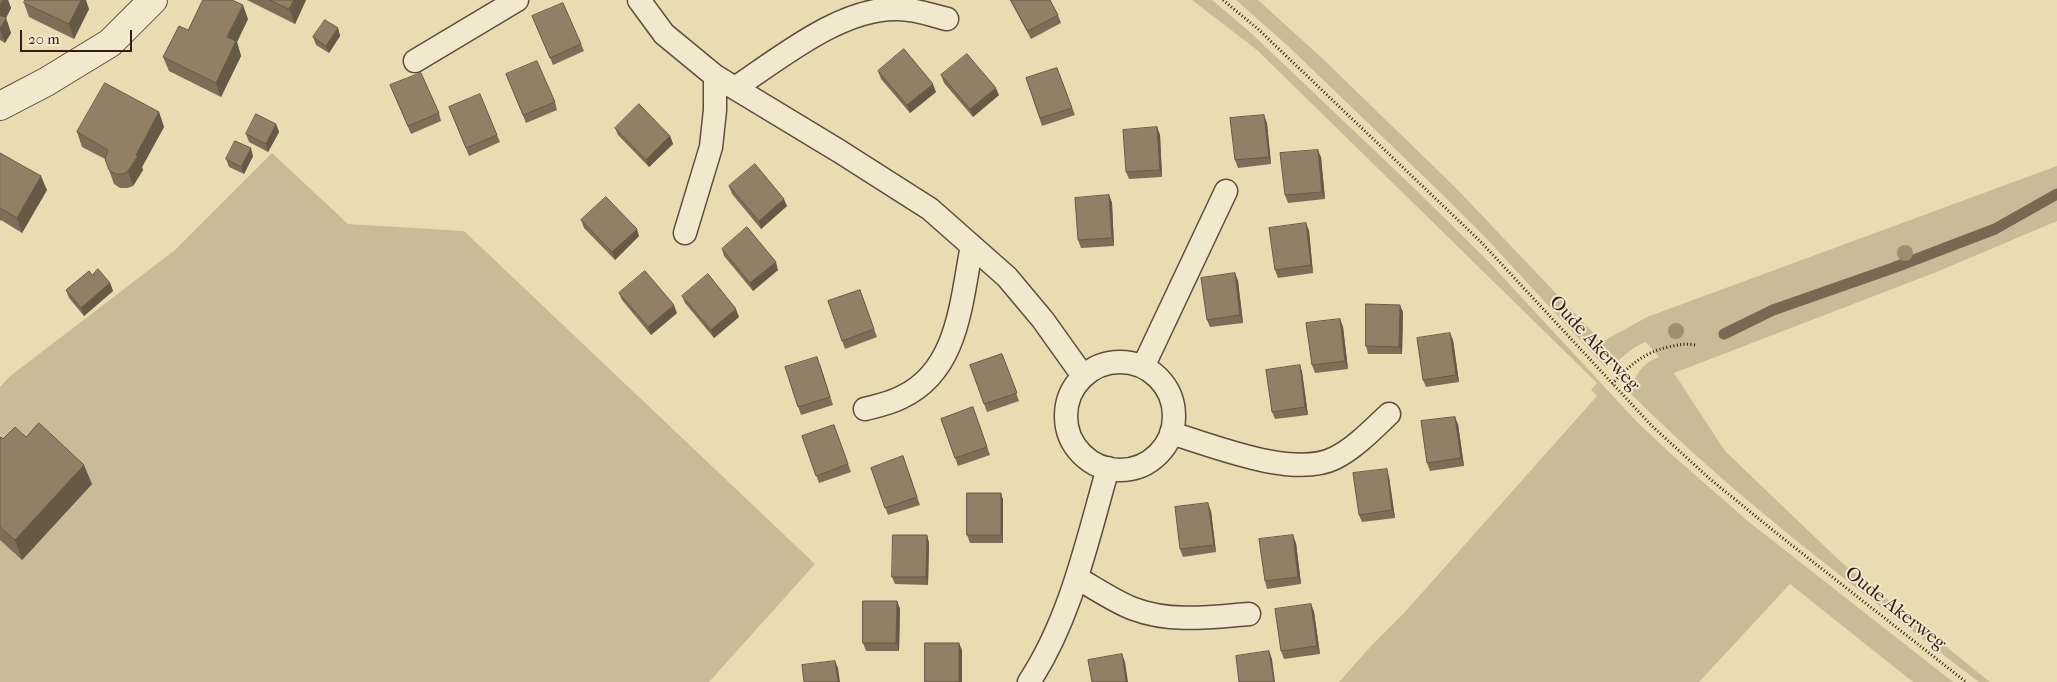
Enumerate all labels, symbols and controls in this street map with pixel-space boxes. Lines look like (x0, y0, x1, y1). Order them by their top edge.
scale bar (22, 20, 135, 52)
text: 20 m (28, 30, 60, 48)
street label: Oude Akerweg (1544, 292, 1644, 396)
street label: Oude Akerweg (1840, 562, 1950, 656)

